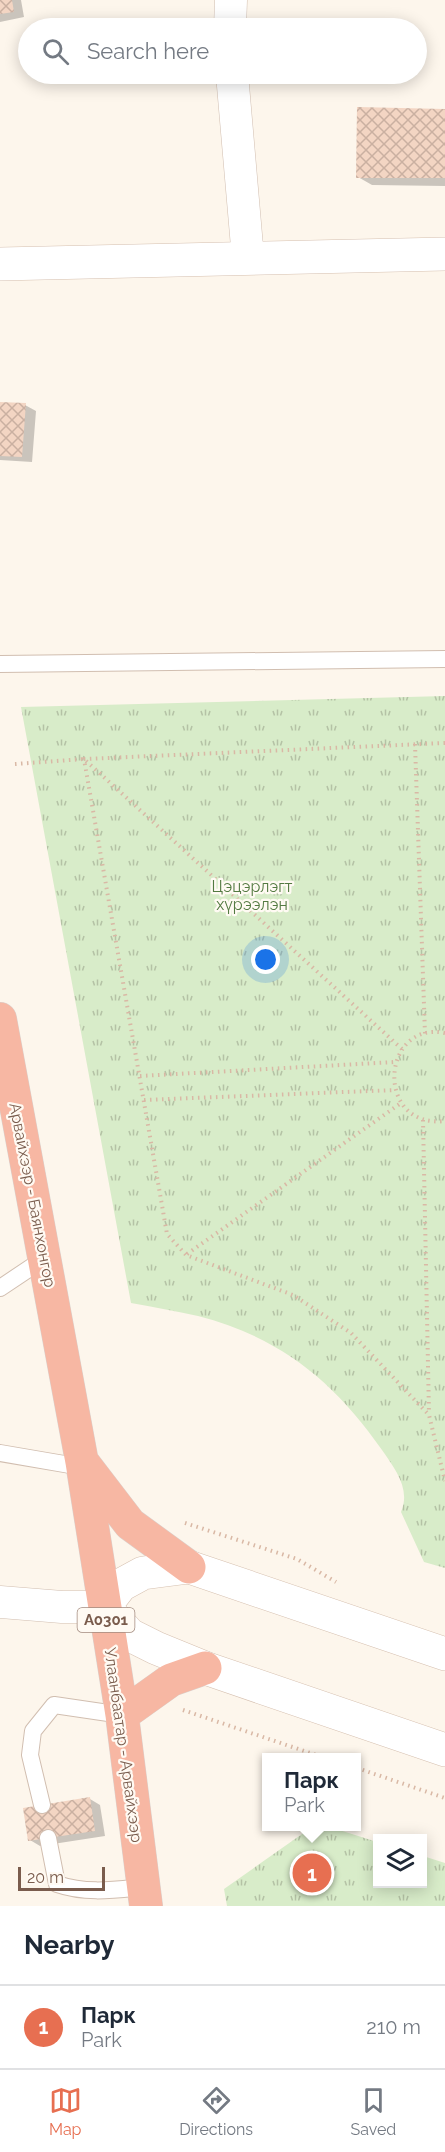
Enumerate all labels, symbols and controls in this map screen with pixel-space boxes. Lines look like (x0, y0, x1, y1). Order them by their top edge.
search box (18, 18, 427, 84)
icon: search (39, 35, 72, 68)
text: Search here (87, 38, 209, 64)
park label: Цэцэрлэгт хүрээлэн (212, 877, 293, 914)
your location (251, 945, 280, 974)
street label: Арвайхээр - Баянхонгор (5, 1101, 60, 1289)
road number: A0301 (78, 1608, 134, 1632)
street label: Улаанбаатар - Арвайхээр (100, 1646, 147, 1844)
popup (262, 1753, 361, 1831)
text: Парк (284, 1767, 339, 1793)
text: Park (284, 1793, 325, 1817)
map controls (373, 1834, 427, 1888)
button: layers (373, 1834, 427, 1888)
pin: 1 (292, 1850, 332, 1896)
scale bar (18, 1864, 105, 1892)
text: 20 m (27, 1868, 64, 1887)
text: Nearby (24, 1930, 114, 1960)
text: Парк (81, 2002, 136, 2028)
text: 1 (39, 2015, 48, 2039)
text: 210 m (366, 2015, 421, 2039)
text: Park (81, 2028, 122, 2052)
tab: Map (49, 2084, 82, 2139)
tab: Directions (179, 2084, 253, 2139)
tab: Saved (350, 2084, 396, 2139)

